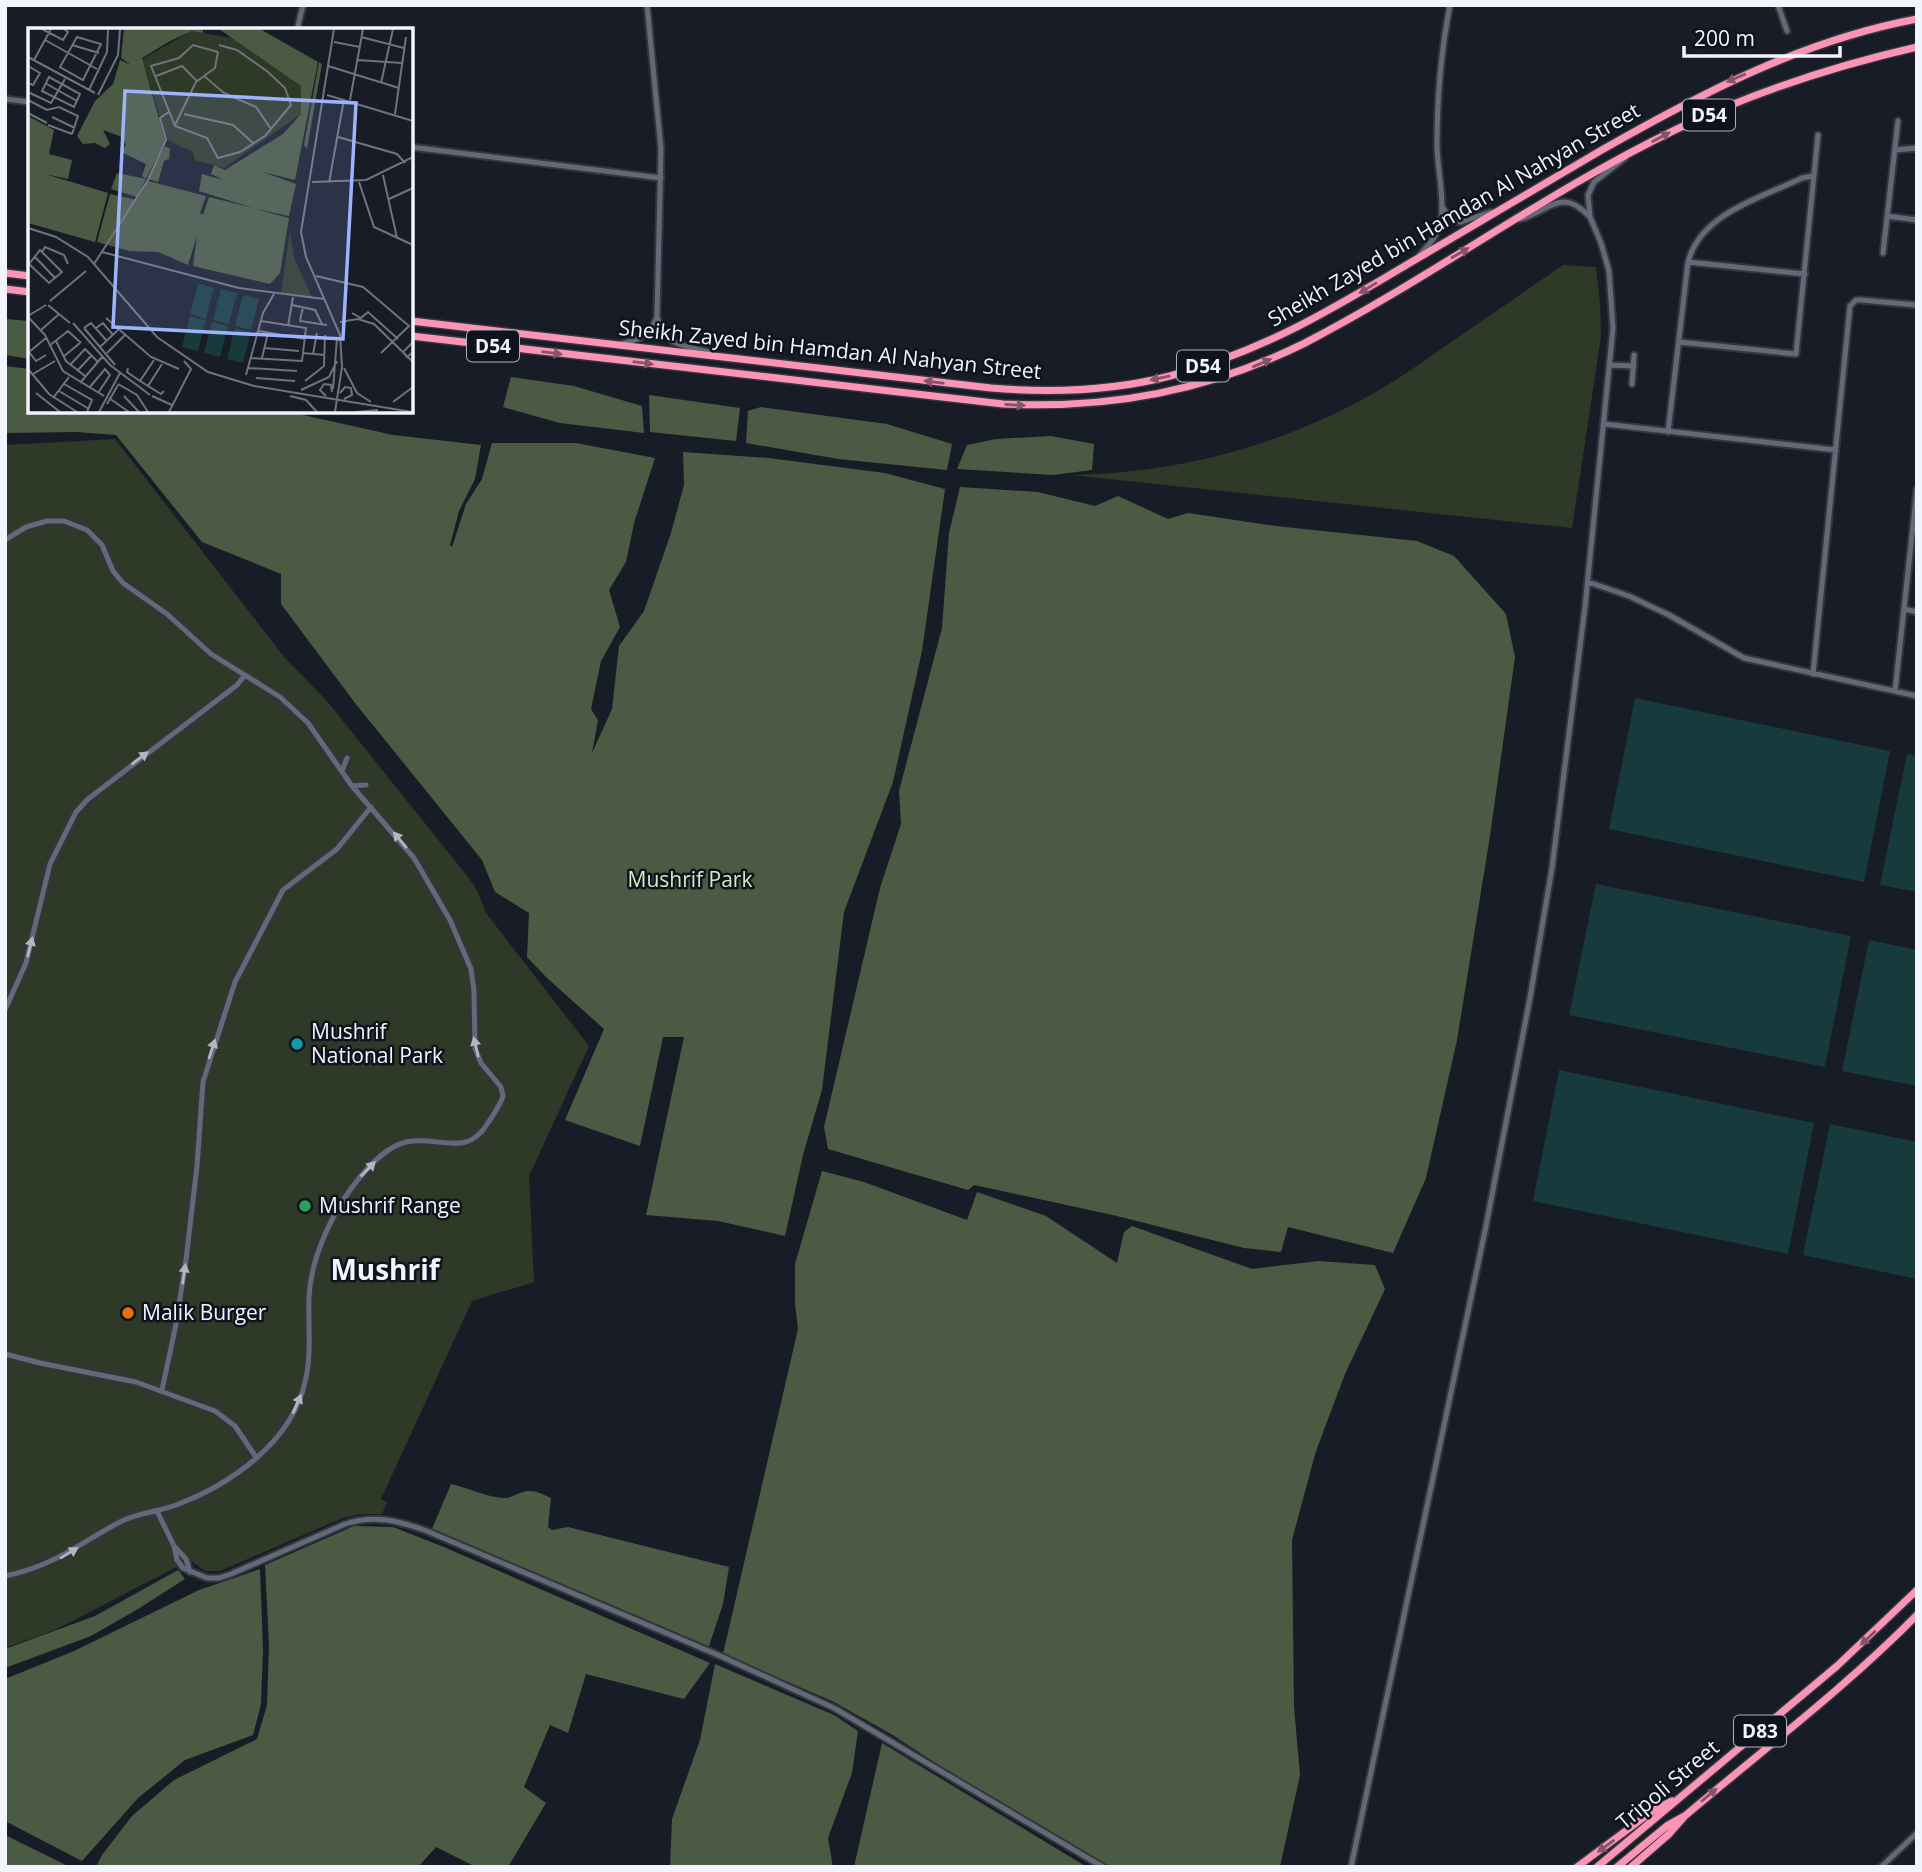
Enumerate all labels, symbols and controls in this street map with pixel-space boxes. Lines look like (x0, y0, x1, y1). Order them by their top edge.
scale bar (1684, 14, 1840, 58)
text: 200 m (1694, 24, 1755, 52)
inset map (28, 28, 413, 413)
one-way arrow (1725, 73, 1746, 84)
street label: Sheikh Zayed bin Hamdan Al Nahyan Street (1263, 96, 1644, 332)
road number: D54 (1683, 99, 1735, 130)
one-way arrow (1652, 132, 1672, 144)
one-way arrow (1451, 246, 1470, 259)
one-way arrow (1358, 281, 1377, 294)
street label: Sheikh Zayed bin Hamdan Al Nahyan Street (617, 313, 1043, 385)
road number: D54 (467, 330, 519, 362)
one-way arrow (541, 348, 563, 359)
road number: D54 (1177, 350, 1229, 382)
one-way arrow (632, 358, 654, 369)
one-way arrow (1252, 358, 1273, 369)
one-way arrow (1149, 373, 1171, 384)
one-way arrow (923, 376, 945, 387)
one-way arrow (1005, 400, 1027, 411)
one-way arrow (131, 751, 149, 766)
one-way arrow (393, 831, 408, 848)
park label: Mushrif Park (628, 865, 752, 893)
one-way arrow (25, 936, 36, 958)
place label: Mushrif National Park (311, 1017, 443, 1069)
marker: Mushrif National Park (289, 1036, 305, 1052)
one-way arrow (470, 1036, 481, 1058)
one-way arrow (208, 1039, 218, 1060)
one-way arrow (359, 1161, 375, 1178)
place label: Mushrif Range (319, 1191, 461, 1219)
marker: Mushrif Range (297, 1198, 313, 1214)
district label: Mushrif (330, 1250, 442, 1288)
one-way arrow (178, 1263, 189, 1285)
place label: Malik Burger (142, 1298, 267, 1326)
marker: Malik Burger (120, 1305, 136, 1321)
one-way arrow (292, 1393, 303, 1414)
one-way arrow (59, 1546, 78, 1559)
one-way arrow (1860, 1629, 1877, 1645)
road number: D83 (1734, 1716, 1786, 1746)
street label: Tripoli Street (1610, 1733, 1724, 1835)
one-way arrow (1700, 1787, 1718, 1803)
one-way arrow (1597, 1839, 1615, 1853)

